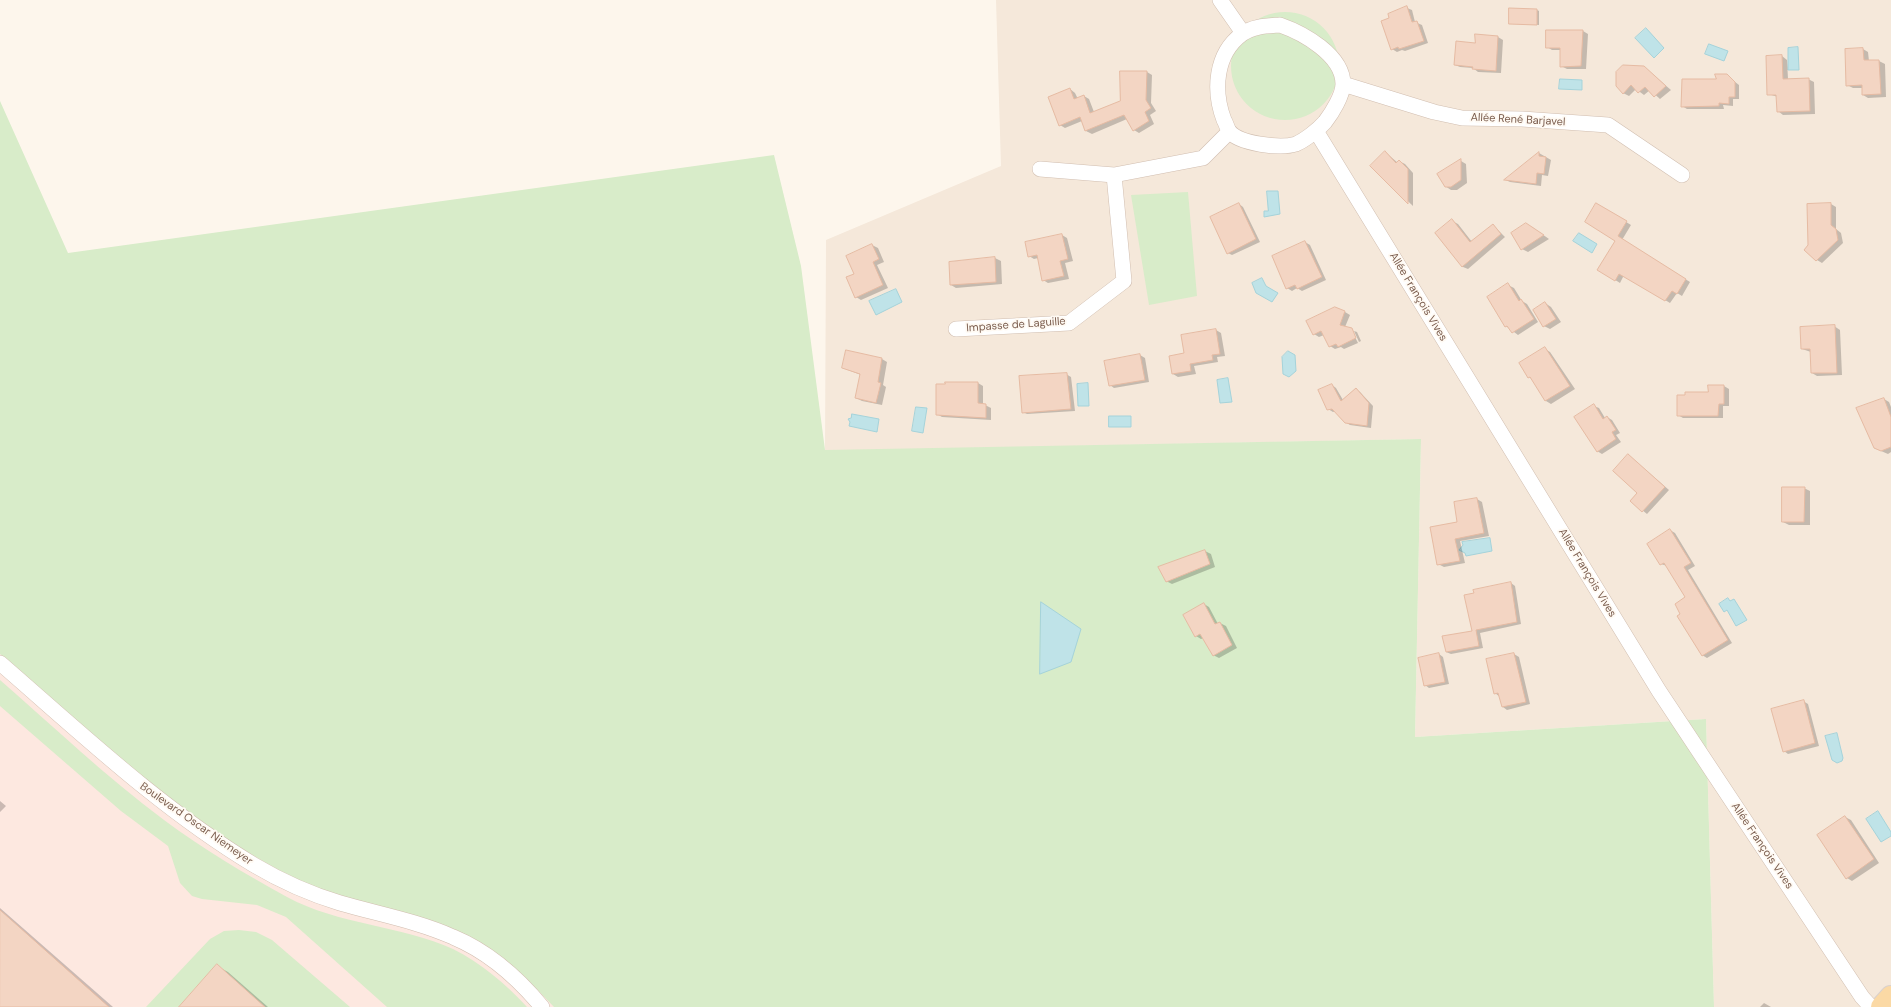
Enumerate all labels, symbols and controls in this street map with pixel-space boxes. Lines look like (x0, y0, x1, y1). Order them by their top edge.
street label: Allée René Barjavel (1470, 111, 1566, 129)
street label: Allée François Vives (1386, 250, 1450, 344)
street label: Impasse de Laguille (966, 315, 1066, 335)
street label: Allée François Vives (1555, 526, 1619, 620)
street label: Boulevard Oscar Niemeyer (137, 780, 255, 868)
street label: Allée François Vives (1728, 800, 1796, 892)

